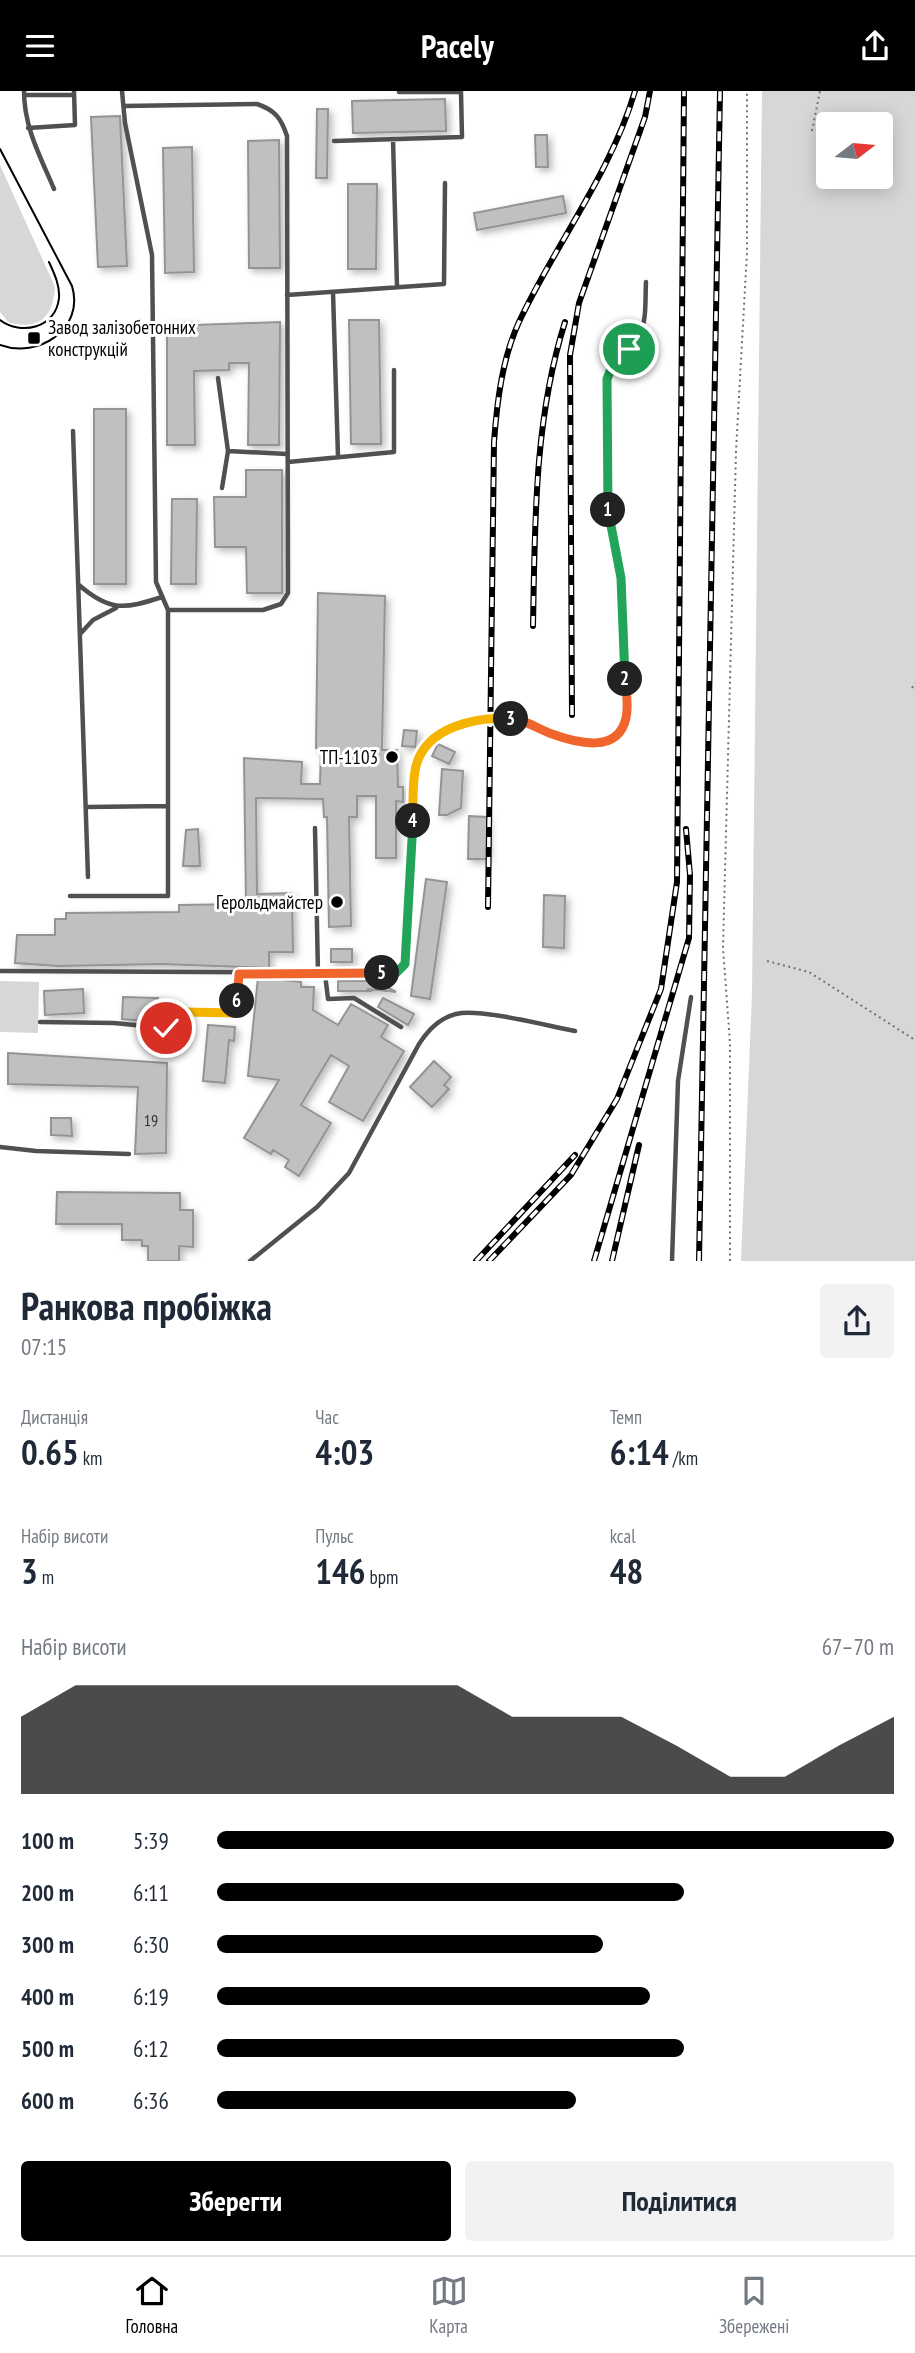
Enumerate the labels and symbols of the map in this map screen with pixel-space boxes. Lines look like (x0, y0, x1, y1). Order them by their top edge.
north arrow (816, 112, 892, 189)
place label: Завод залізобетонних конструкцій (48, 315, 196, 361)
pin (599, 319, 659, 379)
marker: Завод залізобетонних конструкцій (26, 330, 42, 346)
pin: 1 (590, 493, 626, 527)
pin: 2 (608, 661, 642, 697)
pin: 3 (494, 701, 528, 737)
place label: ТП-1103 (320, 745, 378, 769)
marker: ТП-1103 (384, 749, 400, 765)
pin: 4 (396, 803, 430, 839)
place label: Герольдмайстер (216, 890, 323, 914)
marker: Герольдмайстер (329, 894, 345, 910)
pin: 5 (364, 955, 400, 991)
pin: 6 (219, 983, 254, 1019)
pin (136, 998, 196, 1058)
house number: 19 (144, 1110, 158, 1130)

